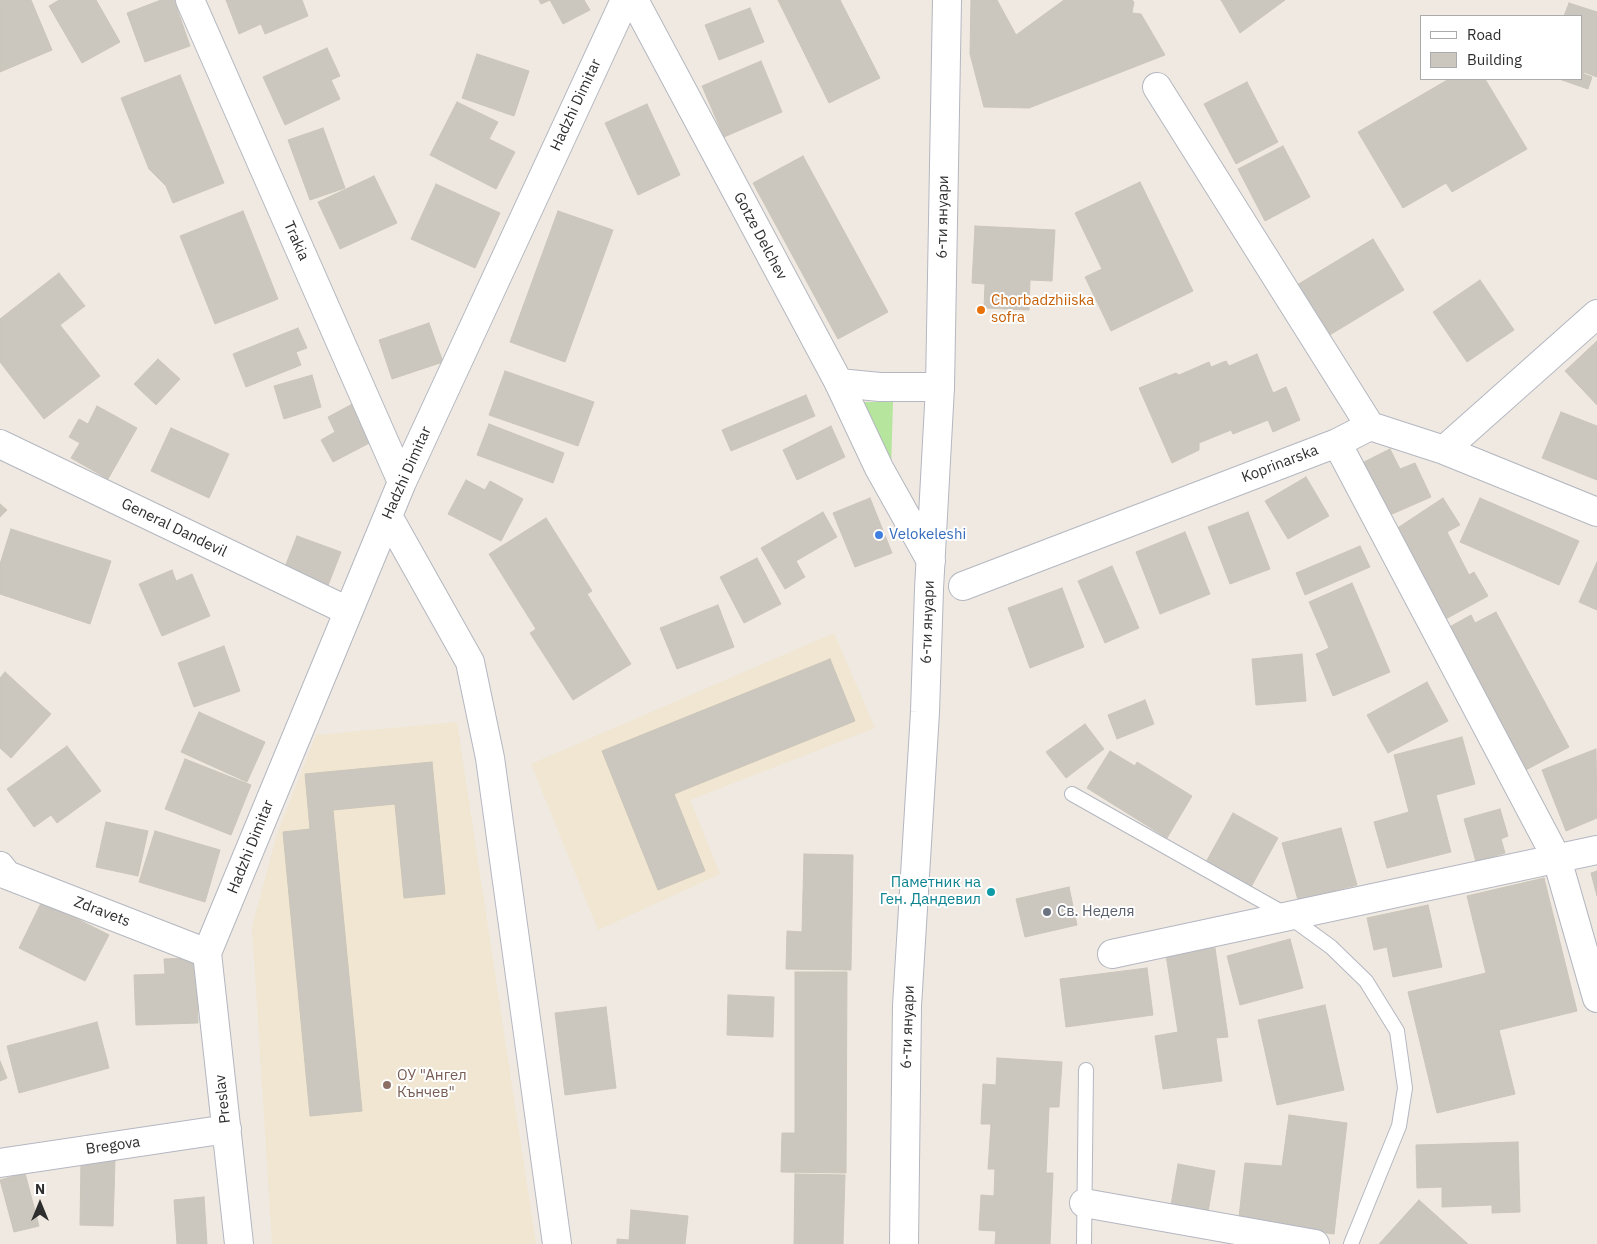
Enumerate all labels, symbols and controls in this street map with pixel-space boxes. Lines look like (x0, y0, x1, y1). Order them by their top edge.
legend (1420, 15, 1582, 80)
text: Road (1467, 25, 1502, 44)
text: Building (1467, 50, 1522, 69)
street label: Hadzhi Dimitar (547, 56, 605, 154)
street label: 6-ти януари (933, 175, 953, 259)
street label: Gotze Delchev (729, 189, 791, 283)
street label: Trakia (279, 219, 313, 263)
place label: Chorbadzhiiska sofra (991, 292, 1094, 327)
marker: Chorbadzhiiska sofra (975, 304, 987, 316)
street label: Hadzhi Dimitar (379, 424, 435, 522)
street label: Koprinarska (1239, 441, 1321, 487)
street label: General Dandevil (118, 495, 230, 561)
place label: Velokeleshi (889, 526, 966, 544)
marker: Velokeleshi (873, 529, 885, 541)
street label: 6-ти януари (918, 580, 938, 664)
street label: Hadzhi Dimitar (224, 797, 278, 897)
place label: Паметник на Ген. Дандевил (880, 874, 981, 909)
marker: Паметник на Ген. Дандевил (985, 886, 997, 898)
street label: Zdravets (71, 893, 133, 931)
place label: Св. Неделя (1057, 903, 1135, 921)
marker: Св. Неделя (1041, 906, 1053, 918)
street label: 6-ти януари (898, 985, 918, 1069)
place label: ОУ "Ангел Кънчев" (397, 1067, 467, 1102)
street label: Preslav (211, 1074, 235, 1124)
marker: ОУ "Ангел Кънчев" (381, 1079, 393, 1091)
street label: Bregova (85, 1133, 141, 1159)
north arrow (15, 1179, 65, 1229)
text: N (35, 1180, 45, 1198)

